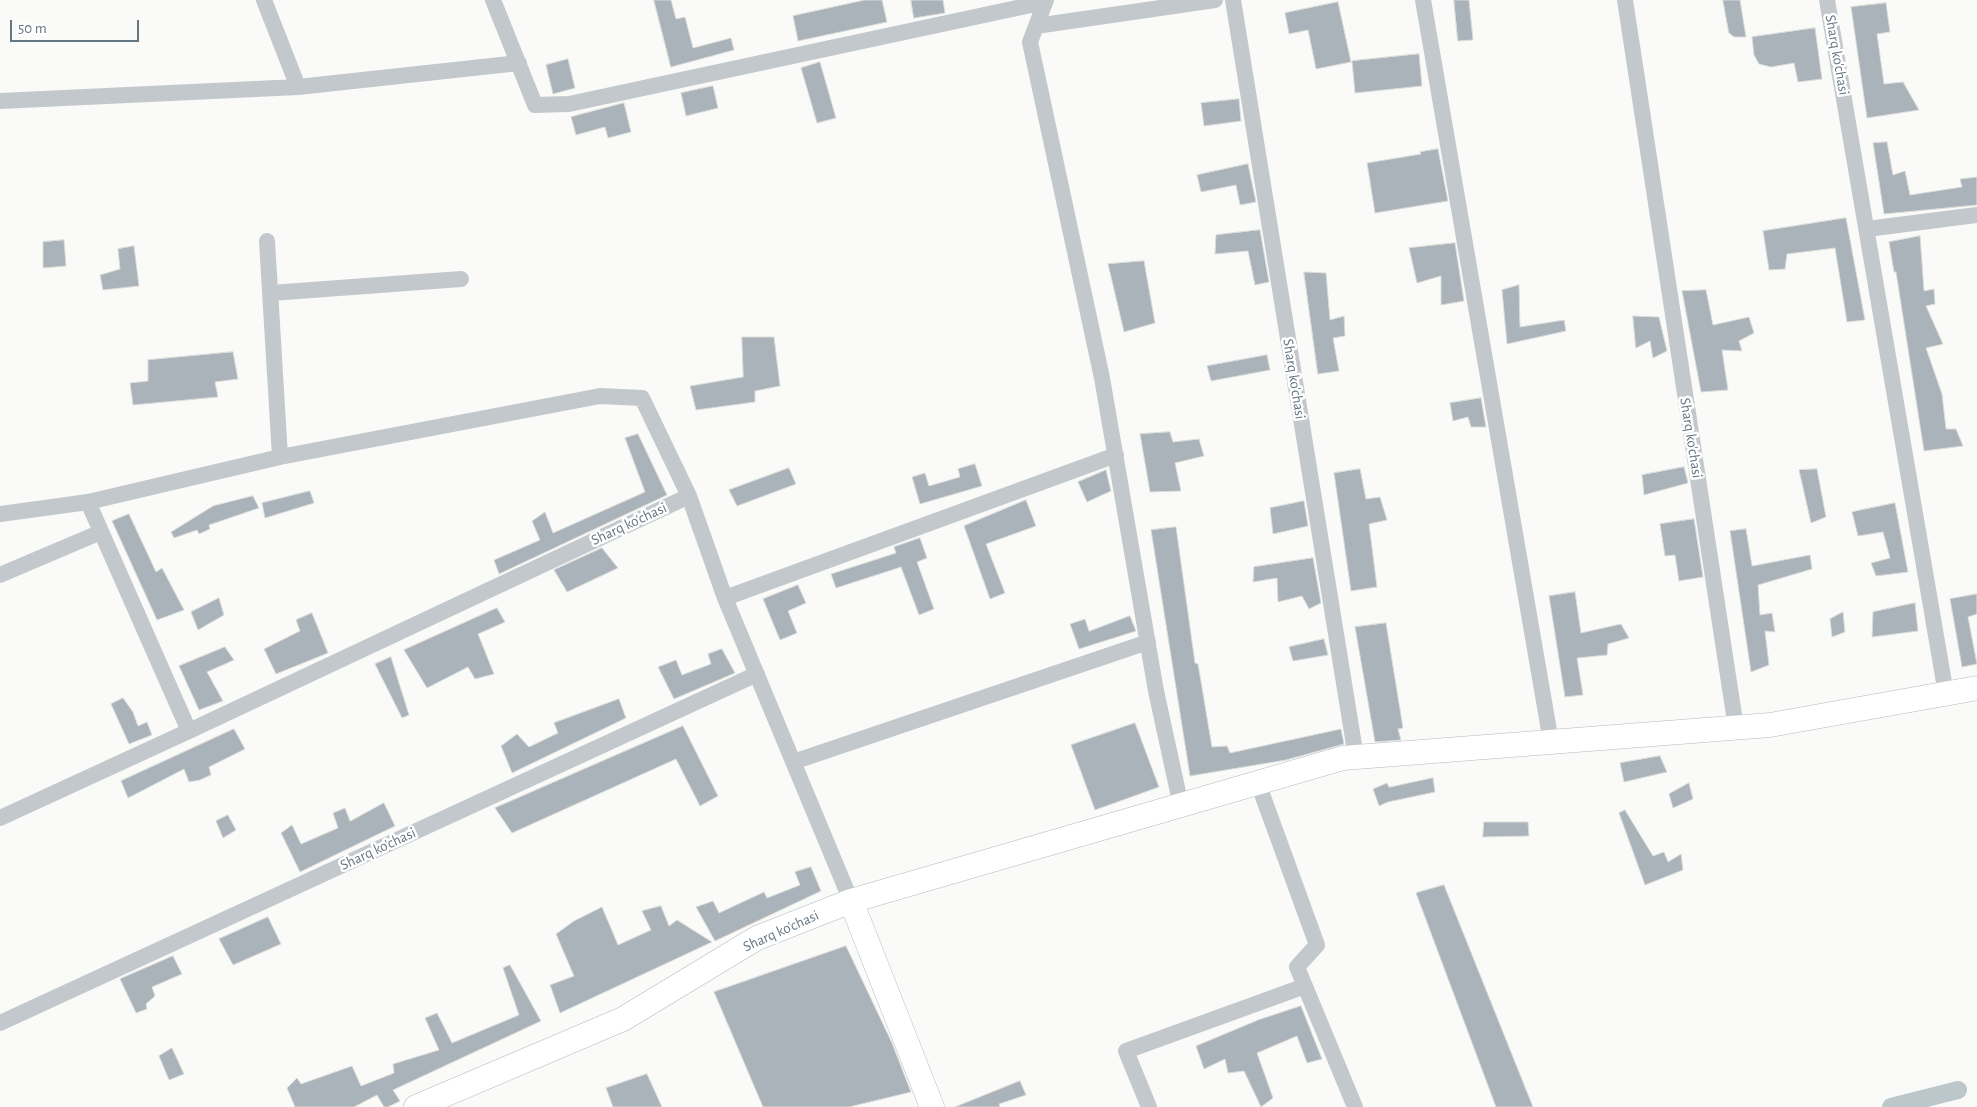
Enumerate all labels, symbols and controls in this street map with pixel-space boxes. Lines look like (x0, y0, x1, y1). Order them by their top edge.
scale bar (12, 10, 141, 42)
street label: Sharq ko'chasi (1821, 13, 1853, 97)
text: 50 m (18, 21, 47, 36)
street label: Sharq ko'chasi (1279, 337, 1309, 421)
street label: Sharq ko'chasi (1676, 396, 1706, 480)
street label: Sharq ko'chasi (588, 499, 670, 549)
street label: Sharq ko'chasi (337, 824, 419, 874)
street label: Sharq ko'chasi (740, 906, 822, 956)

